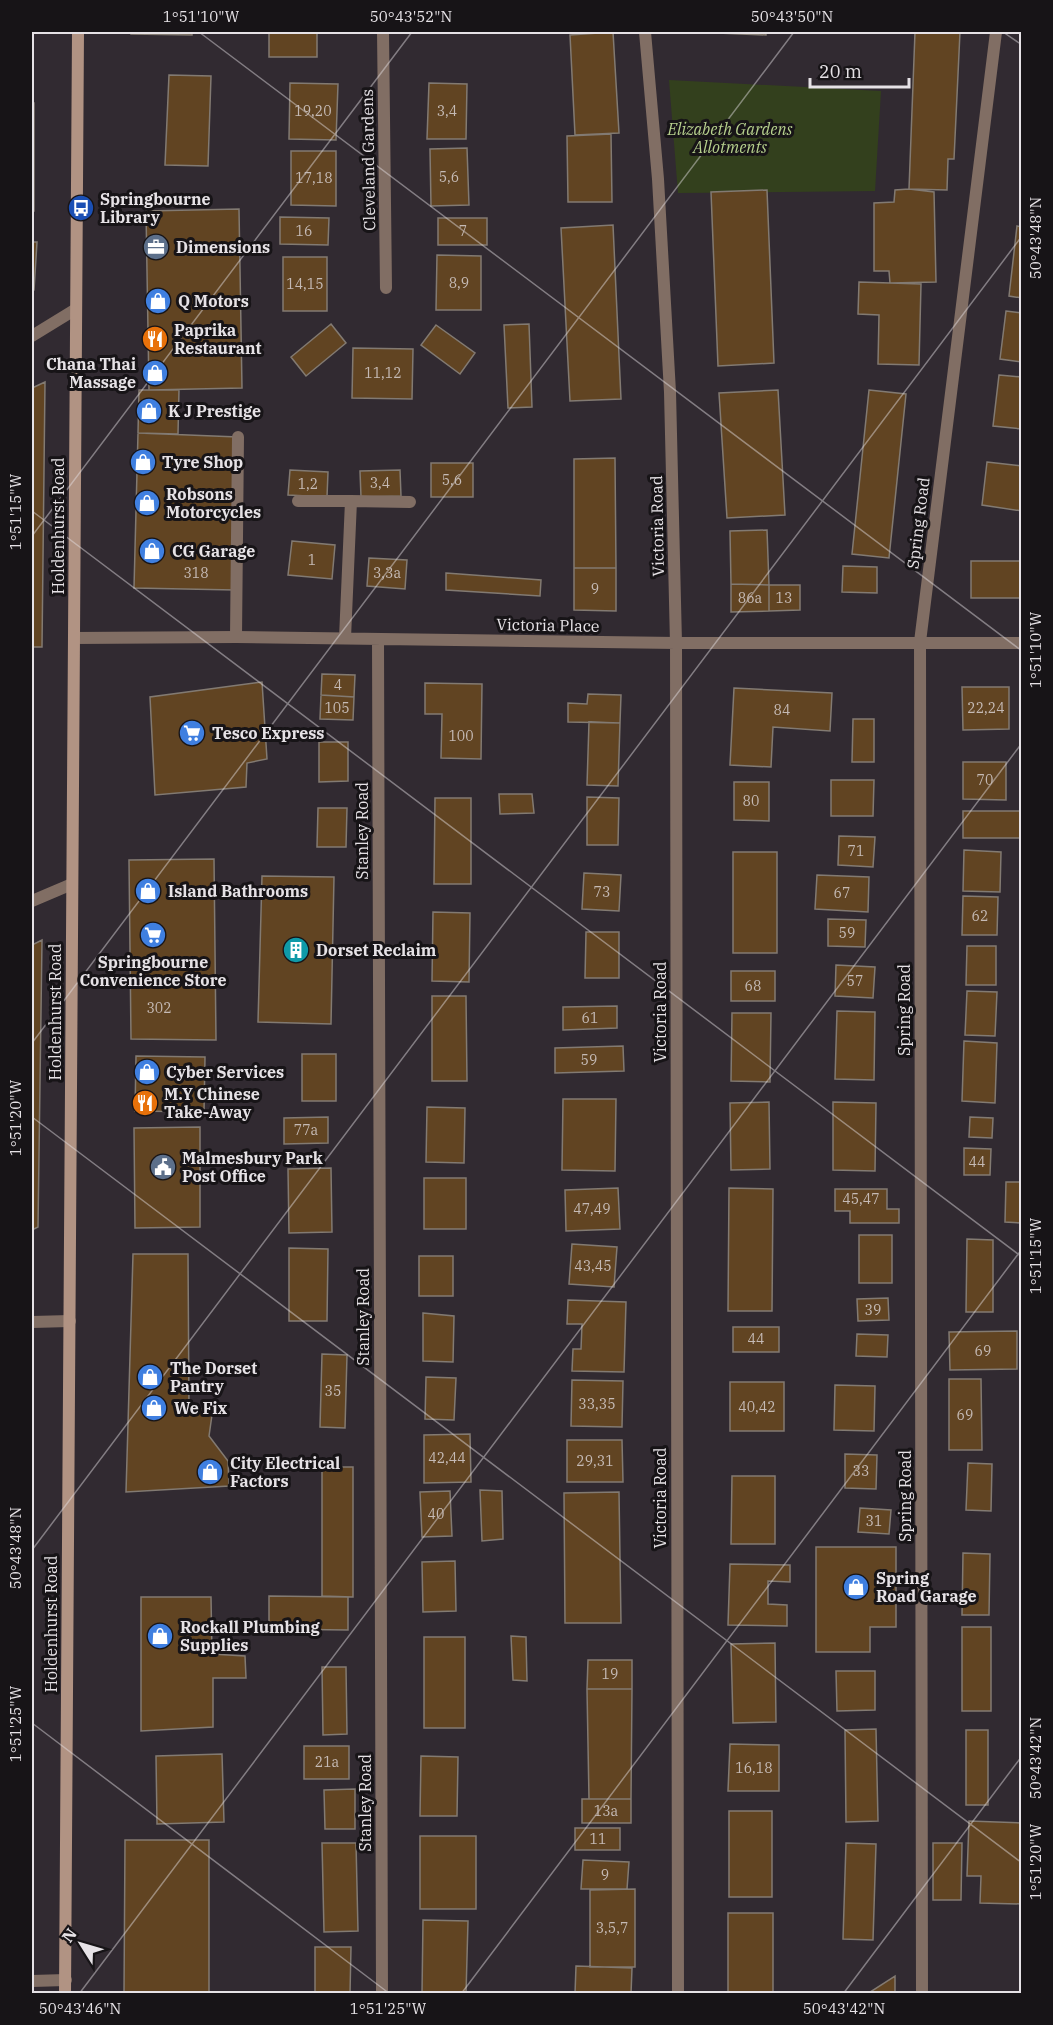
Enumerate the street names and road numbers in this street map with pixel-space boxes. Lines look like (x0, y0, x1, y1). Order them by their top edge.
street label: Cleveland Gardens (357, 89, 379, 231)
street label: Holdenhurst Road (48, 457, 68, 595)
street label: Victoria Road (646, 475, 668, 577)
street label: Spring Road (902, 476, 934, 570)
street label: Victoria Place (496, 614, 600, 636)
street label: Stanley Road (352, 782, 372, 880)
street label: Holdenhurst Road (45, 943, 65, 1081)
street label: Victoria Road (650, 961, 670, 1063)
street label: Spring Road (894, 964, 914, 1056)
street label: Stanley Road (353, 1268, 373, 1366)
street label: Victoria Road (650, 1447, 670, 1549)
street label: Spring Road (895, 1450, 915, 1542)
street label: Holdenhurst Road (41, 1555, 61, 1693)
street label: Stanley Road (355, 1754, 375, 1852)

